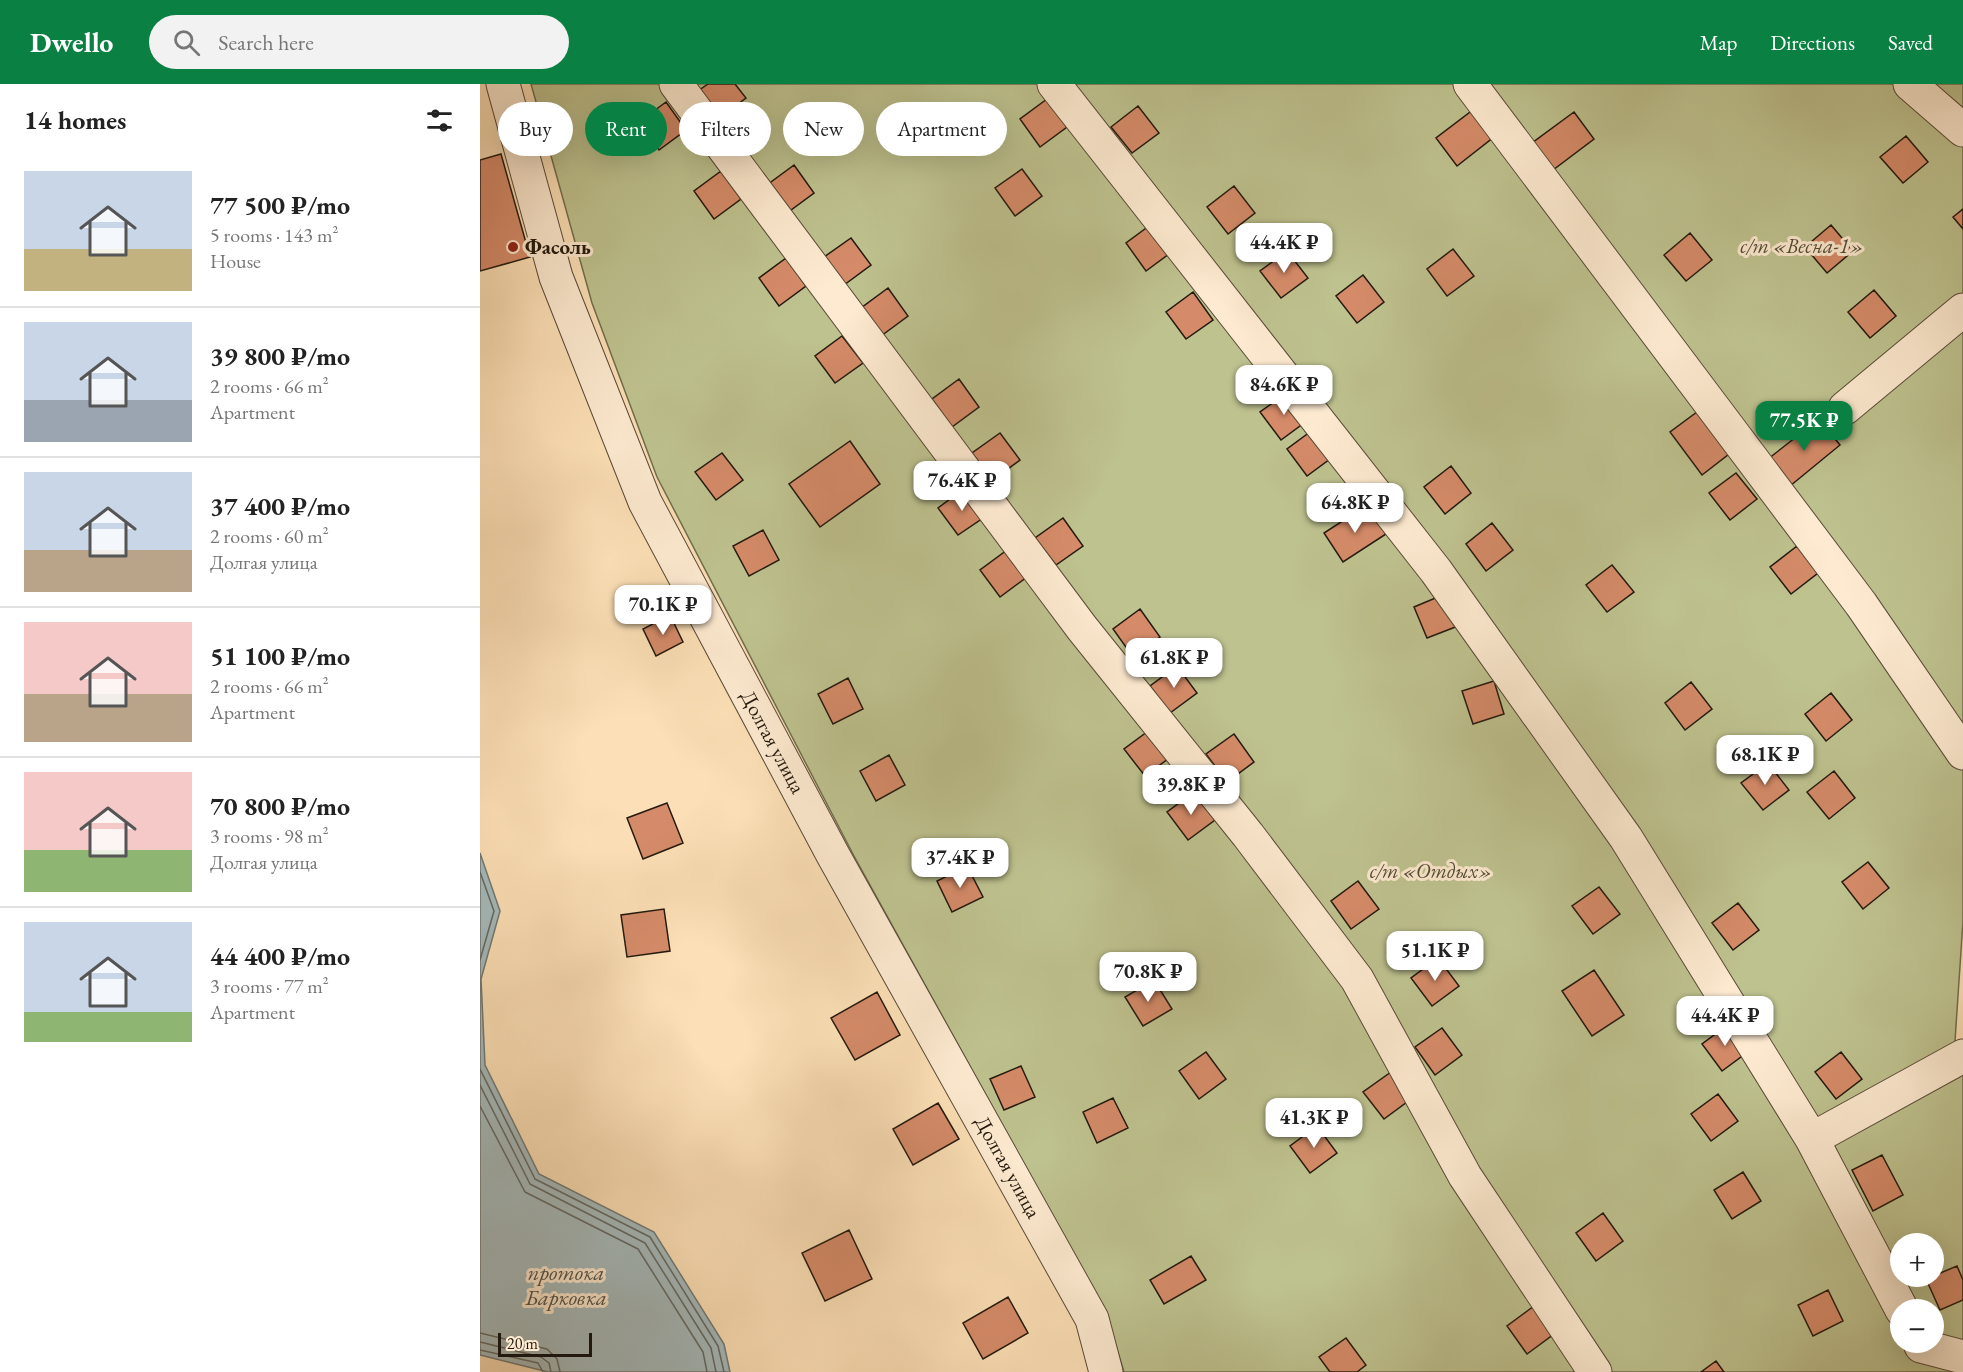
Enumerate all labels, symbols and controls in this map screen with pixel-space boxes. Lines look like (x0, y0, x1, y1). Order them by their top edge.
search box (149, 15, 569, 69)
text: Dwello (30, 24, 113, 60)
icon: search (170, 26, 203, 59)
text: Search here (218, 28, 314, 57)
text: Map (1700, 29, 1737, 56)
text: Directions (1770, 29, 1855, 56)
text: Saved (1888, 29, 1933, 56)
chip: Buy (498, 102, 573, 156)
chip: Rent (585, 102, 667, 156)
chip: Filters (679, 102, 771, 156)
chip: New (783, 102, 864, 156)
chip: Apartment (876, 102, 1007, 156)
text: 14 homes (24, 103, 126, 137)
icon: filters (423, 104, 456, 137)
text: 77 500 ₽/mo (210, 188, 350, 222)
icon: home (72, 195, 144, 267)
text: 5 rooms · 143 m² (210, 222, 338, 248)
pin: 44.4K ₽ (1229, 223, 1339, 274)
text: 44.4K ₽ (1250, 229, 1318, 255)
park label: с/т «Весна-1» (1740, 232, 1864, 259)
place label: Фасоль (525, 233, 591, 260)
marker: Фасоль (506, 240, 520, 254)
text: House (210, 248, 261, 274)
text: 39 800 ₽/mo (210, 339, 350, 373)
icon: home (72, 346, 144, 418)
pin: 84.6K ₽ (1229, 365, 1339, 416)
text: 84.6K ₽ (1250, 371, 1318, 397)
text: 2 rooms · 66 m² (210, 373, 329, 399)
text: Apartment (210, 399, 295, 425)
pin: 77.5K ₽ (1749, 401, 1859, 452)
text: 77.5K ₽ (1770, 407, 1838, 433)
pin: 76.4K ₽ (907, 461, 1017, 512)
text: 76.4K ₽ (928, 467, 996, 493)
pin: 64.8K ₽ (1300, 483, 1410, 534)
text: 37 400 ₽/mo (210, 489, 350, 523)
text: 64.8K ₽ (1321, 489, 1389, 515)
icon: home (72, 496, 144, 568)
text: 2 rooms · 60 m² (210, 523, 329, 549)
text: Долгая улица (210, 549, 318, 575)
pin: 70.1K ₽ (608, 585, 718, 636)
text: 70.1K ₽ (629, 591, 697, 617)
pin: 61.8K ₽ (1119, 638, 1229, 689)
text: 51 100 ₽/mo (210, 639, 350, 673)
text: 61.8K ₽ (1140, 644, 1208, 670)
icon: home (72, 646, 144, 718)
text: 2 rooms · 66 m² (210, 673, 329, 699)
street label: Долгая улица (735, 685, 812, 799)
text: Apartment (210, 699, 295, 725)
pin: 68.1K ₽ (1710, 735, 1820, 786)
text: 68.1K ₽ (1731, 741, 1799, 767)
pin: 39.8K ₽ (1136, 765, 1246, 816)
text: 39.8K ₽ (1157, 771, 1225, 797)
text: 70 800 ₽/mo (210, 789, 350, 823)
icon: home (72, 796, 144, 868)
text: 3 rooms · 98 m² (210, 823, 329, 849)
pin: 37.4K ₽ (905, 838, 1015, 889)
text: 37.4K ₽ (926, 844, 994, 870)
text: Долгая улица (210, 849, 318, 875)
park label: с/т «Отдых» (1370, 857, 1492, 884)
pin: 51.1K ₽ (1380, 931, 1490, 982)
text: 51.1K ₽ (1401, 937, 1469, 963)
text: 44 400 ₽/mo (210, 939, 350, 973)
icon: home (72, 946, 144, 1018)
pin: 70.8K ₽ (1093, 952, 1203, 1003)
text: 70.8K ₽ (1114, 958, 1182, 984)
text: 3 rooms · 77 m² (210, 973, 329, 999)
pin: 44.4K ₽ (1670, 996, 1780, 1047)
text: Apartment (210, 999, 295, 1025)
text: 44.4K ₽ (1691, 1002, 1759, 1028)
pin: 41.3K ₽ (1259, 1098, 1369, 1149)
text: 41.3K ₽ (1280, 1104, 1348, 1130)
street label: Долгая улица (969, 1111, 1048, 1223)
map controls (1890, 1233, 1944, 1353)
button: + (1890, 1233, 1944, 1287)
water label: протока Барковка (524, 1258, 607, 1312)
button: − (1890, 1299, 1944, 1353)
scale bar (498, 1330, 592, 1358)
text: 20 m (507, 1333, 538, 1354)

